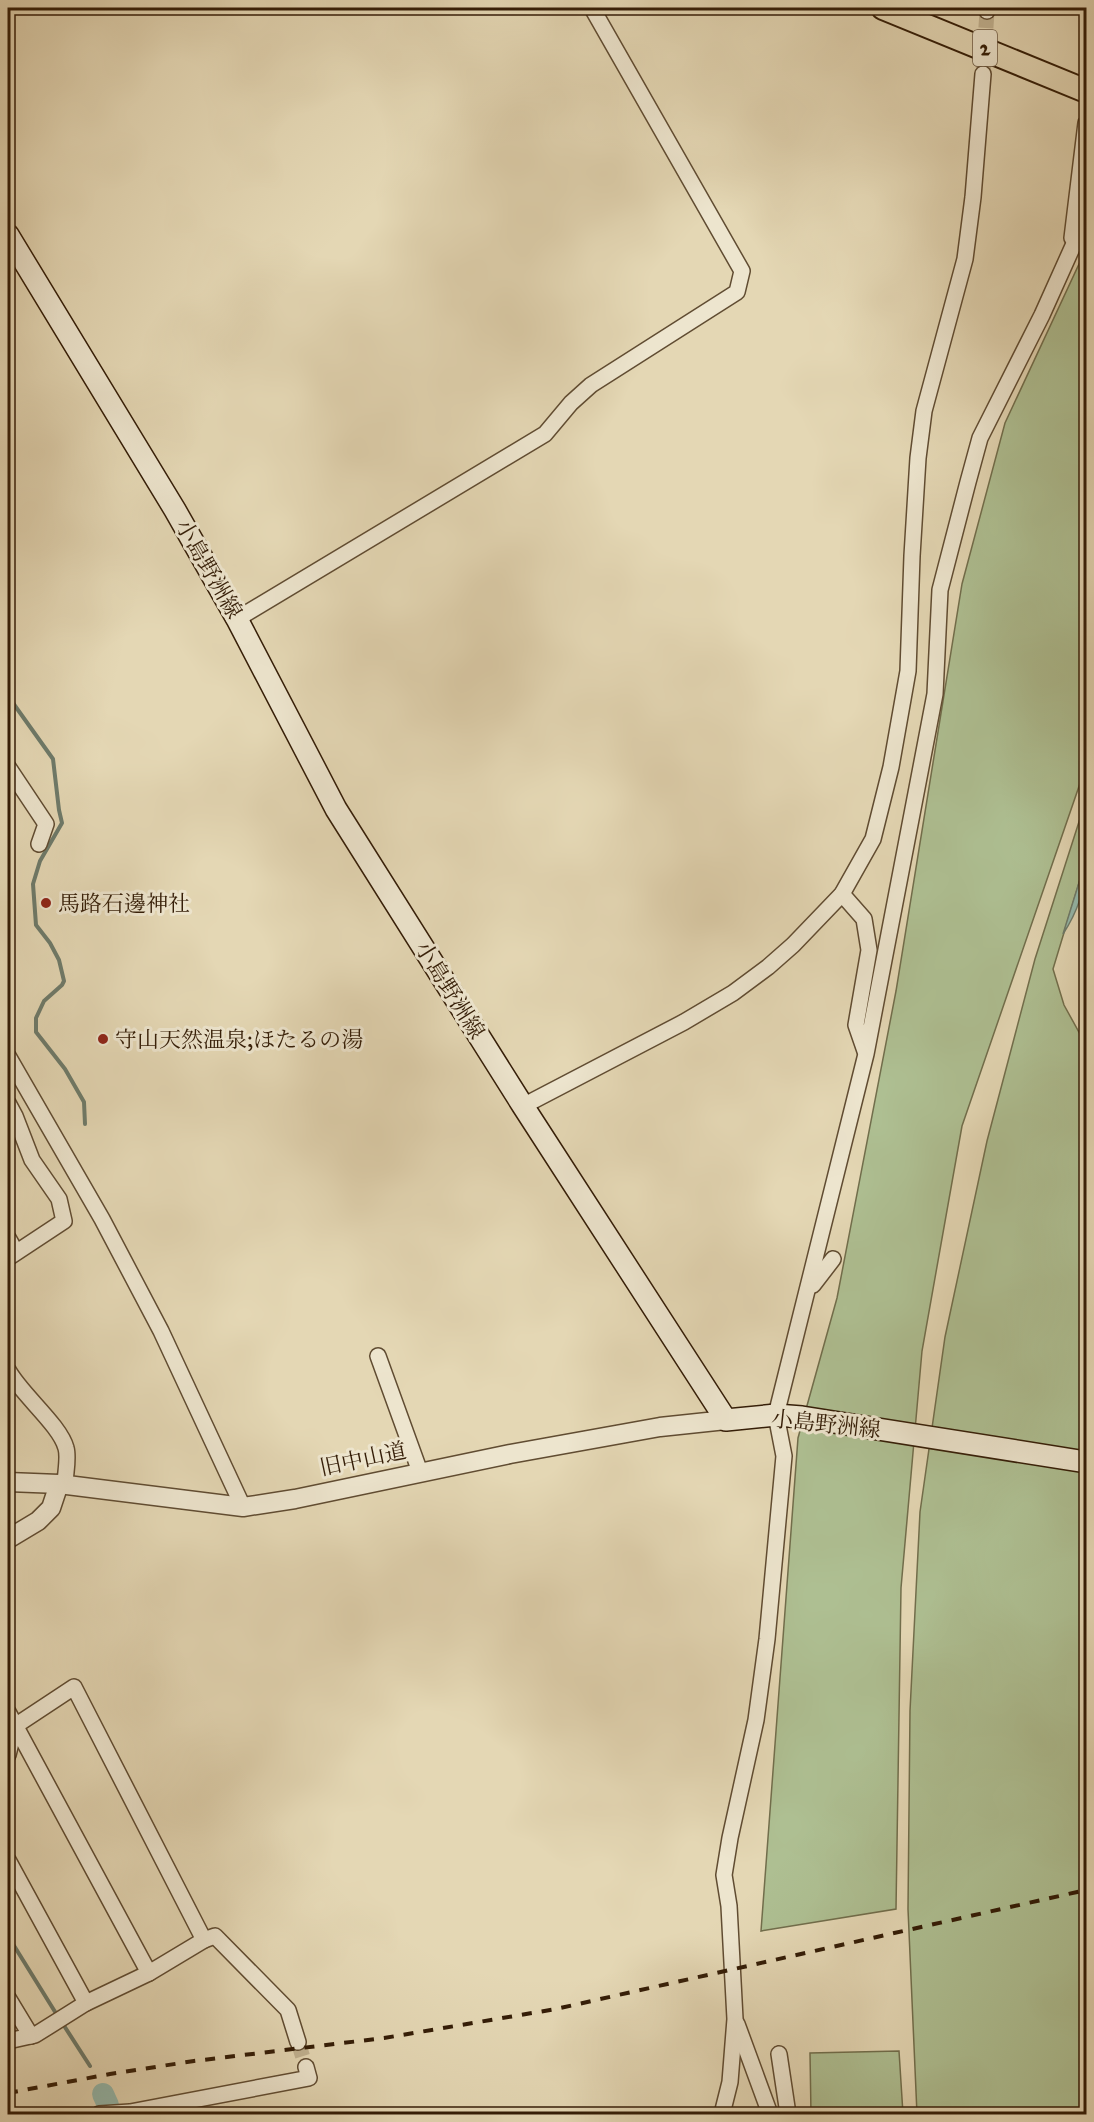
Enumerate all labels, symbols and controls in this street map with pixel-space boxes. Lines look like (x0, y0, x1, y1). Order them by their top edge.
road number: 2 (973, 30, 997, 66)
street label: 小島野洲線 (170, 515, 248, 623)
place label: 馬路石邊神社 (58, 890, 190, 917)
marker: 馬路石邊神社 (39, 896, 53, 910)
street label: 小島野洲線 (409, 936, 491, 1044)
place label: 守山天然温泉;ほたるの湯 (115, 1026, 363, 1053)
marker: 守山天然温泉;ほたるの湯 (96, 1032, 110, 1046)
street label: 小島野洲線 (770, 1405, 882, 1443)
street label: 旧中山道 (317, 1437, 409, 1481)

